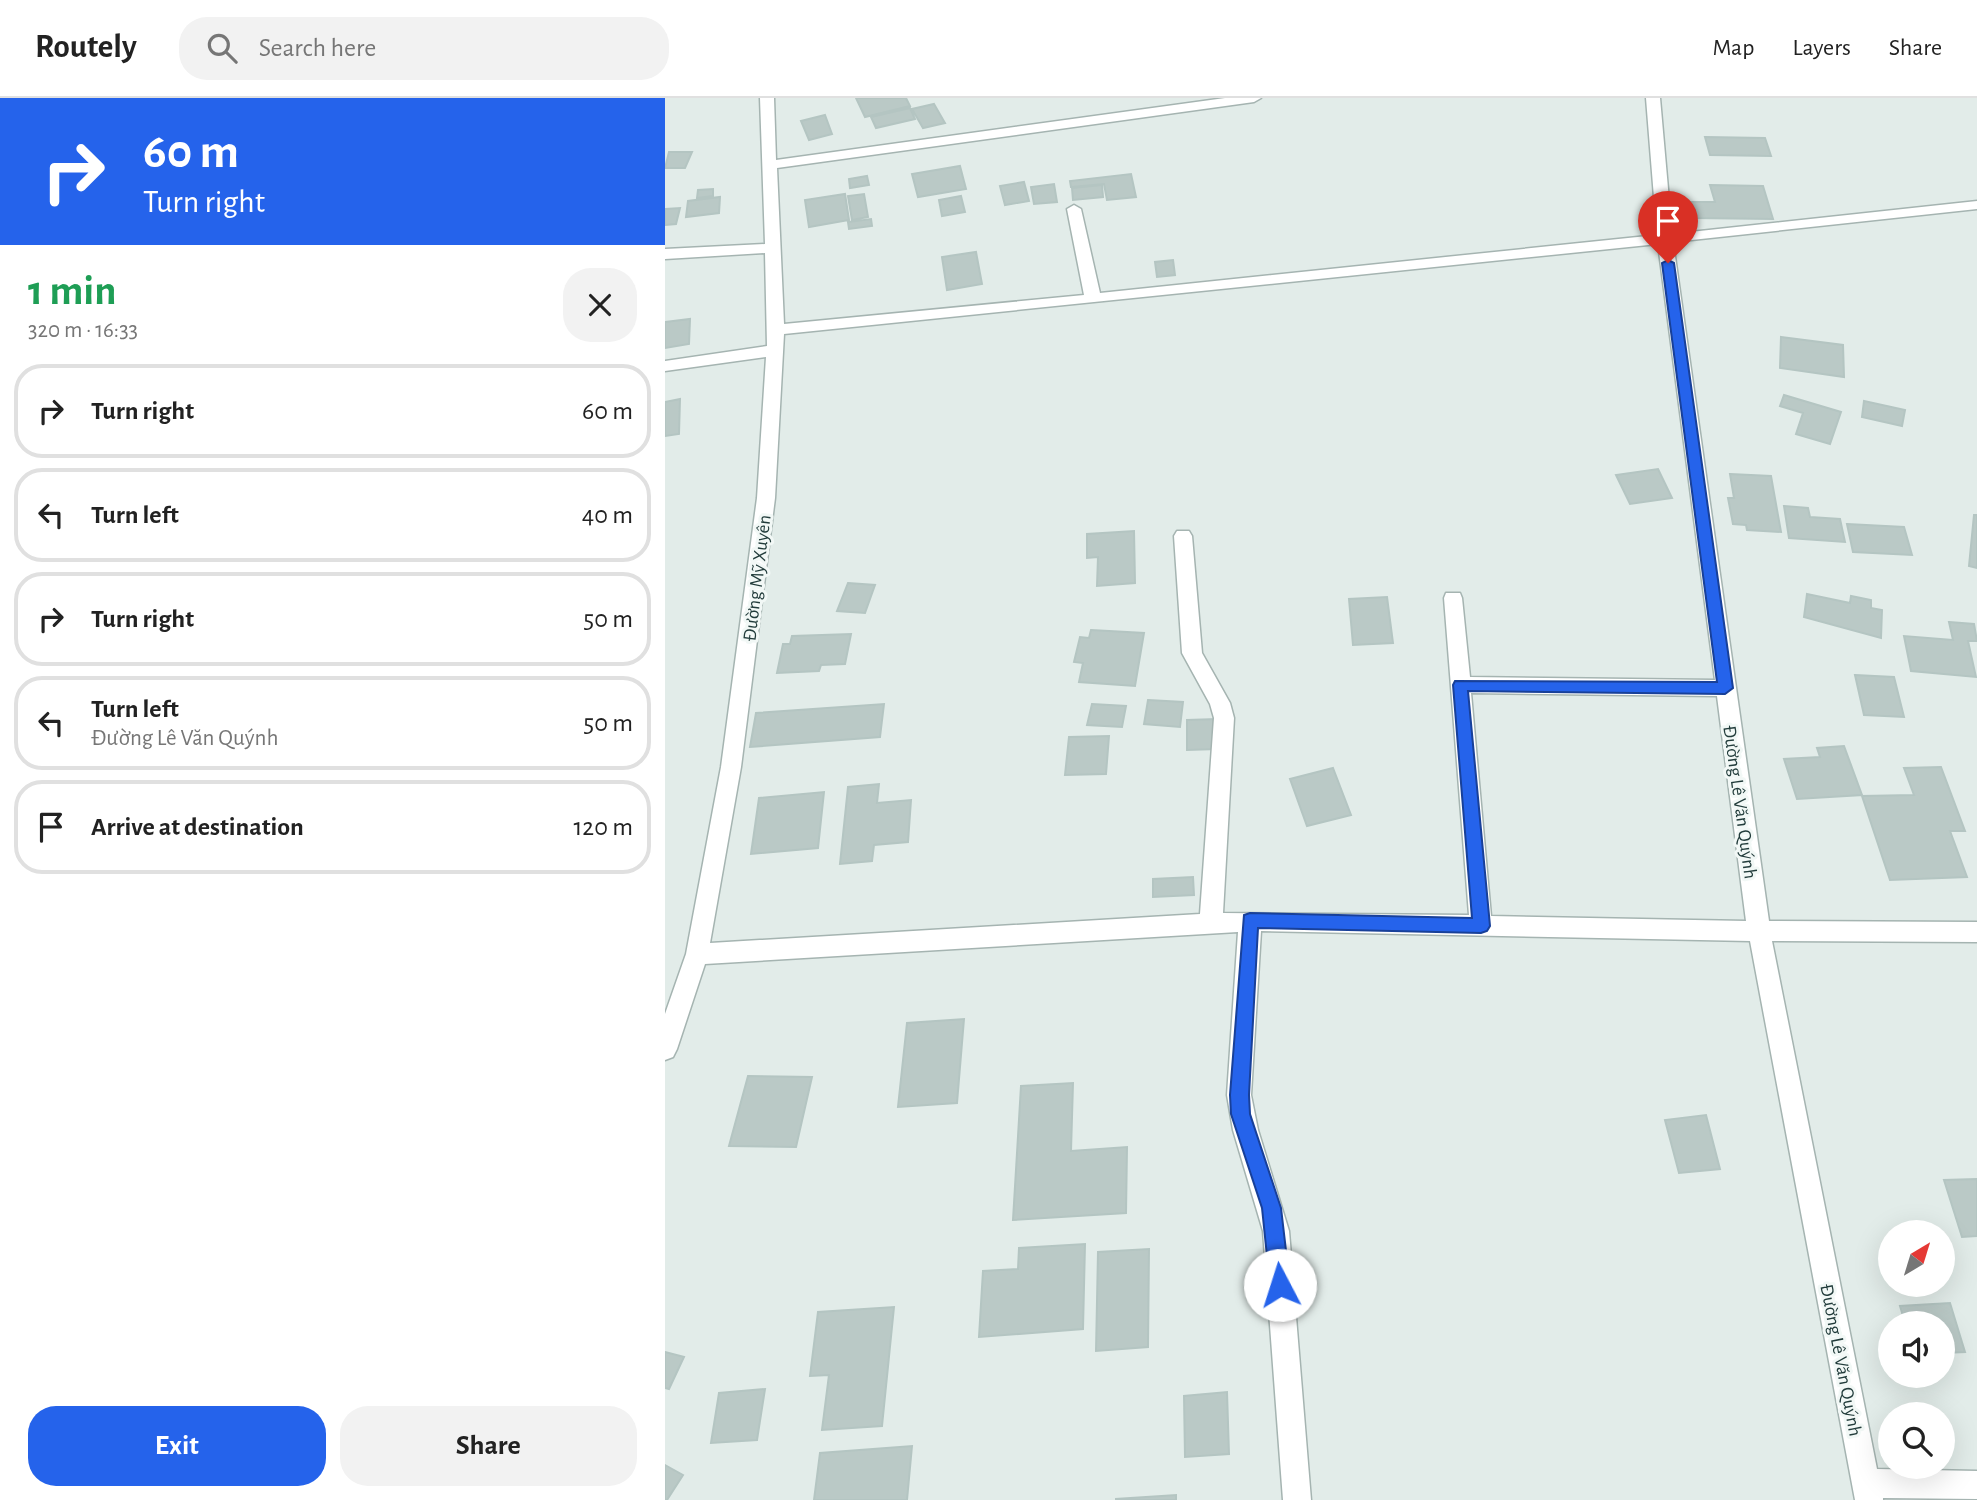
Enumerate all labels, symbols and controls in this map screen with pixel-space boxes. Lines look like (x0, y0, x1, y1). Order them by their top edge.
search box (179, 17, 669, 80)
icon: search (203, 29, 241, 67)
text: Routely (35, 31, 137, 64)
text: Search here (259, 35, 376, 61)
text: Map (1712, 36, 1754, 60)
text: Layers (1792, 36, 1851, 60)
text: Share (1889, 36, 1942, 60)
icon: right (28, 126, 119, 217)
text: 60 m (143, 128, 239, 177)
text: Turn right (143, 186, 265, 218)
pin (1638, 191, 1698, 263)
icon: arrive (1649, 202, 1687, 240)
button: close (563, 268, 637, 342)
text: 1 min (28, 270, 117, 312)
text: 320 m · 16:33 (28, 319, 138, 342)
icon: right (32, 392, 70, 430)
text: Turn right (91, 398, 194, 424)
text: 60 m (582, 398, 633, 424)
icon: left (32, 496, 70, 534)
text: Turn left (91, 502, 179, 528)
text: 40 m (582, 502, 633, 528)
street label: Đường Mỹ Xuyên (740, 514, 775, 643)
icon: right (32, 600, 70, 638)
text: Turn right (91, 606, 194, 632)
text: 50 m (583, 606, 633, 632)
text: Turn left (91, 696, 179, 722)
icon: left (32, 704, 70, 742)
text: 50 m (583, 710, 633, 736)
street label: Đường Lê Văn Quýnh (1719, 724, 1760, 880)
text: Đường Lê Văn Quýnh (91, 727, 278, 750)
icon: arrive (32, 808, 70, 846)
text: Arrive at destination (91, 814, 304, 840)
text: 120 m (573, 814, 633, 840)
north arrow (1878, 1220, 1955, 1297)
map controls (1878, 1220, 1955, 1479)
position arrow (1243, 1248, 1317, 1322)
street label: Đường Lê Văn Quýnh (1816, 1283, 1865, 1438)
button: sound (1878, 1311, 1955, 1388)
button: search (1878, 1402, 1955, 1479)
button: Exit (28, 1406, 326, 1486)
button: Share (340, 1406, 637, 1486)

